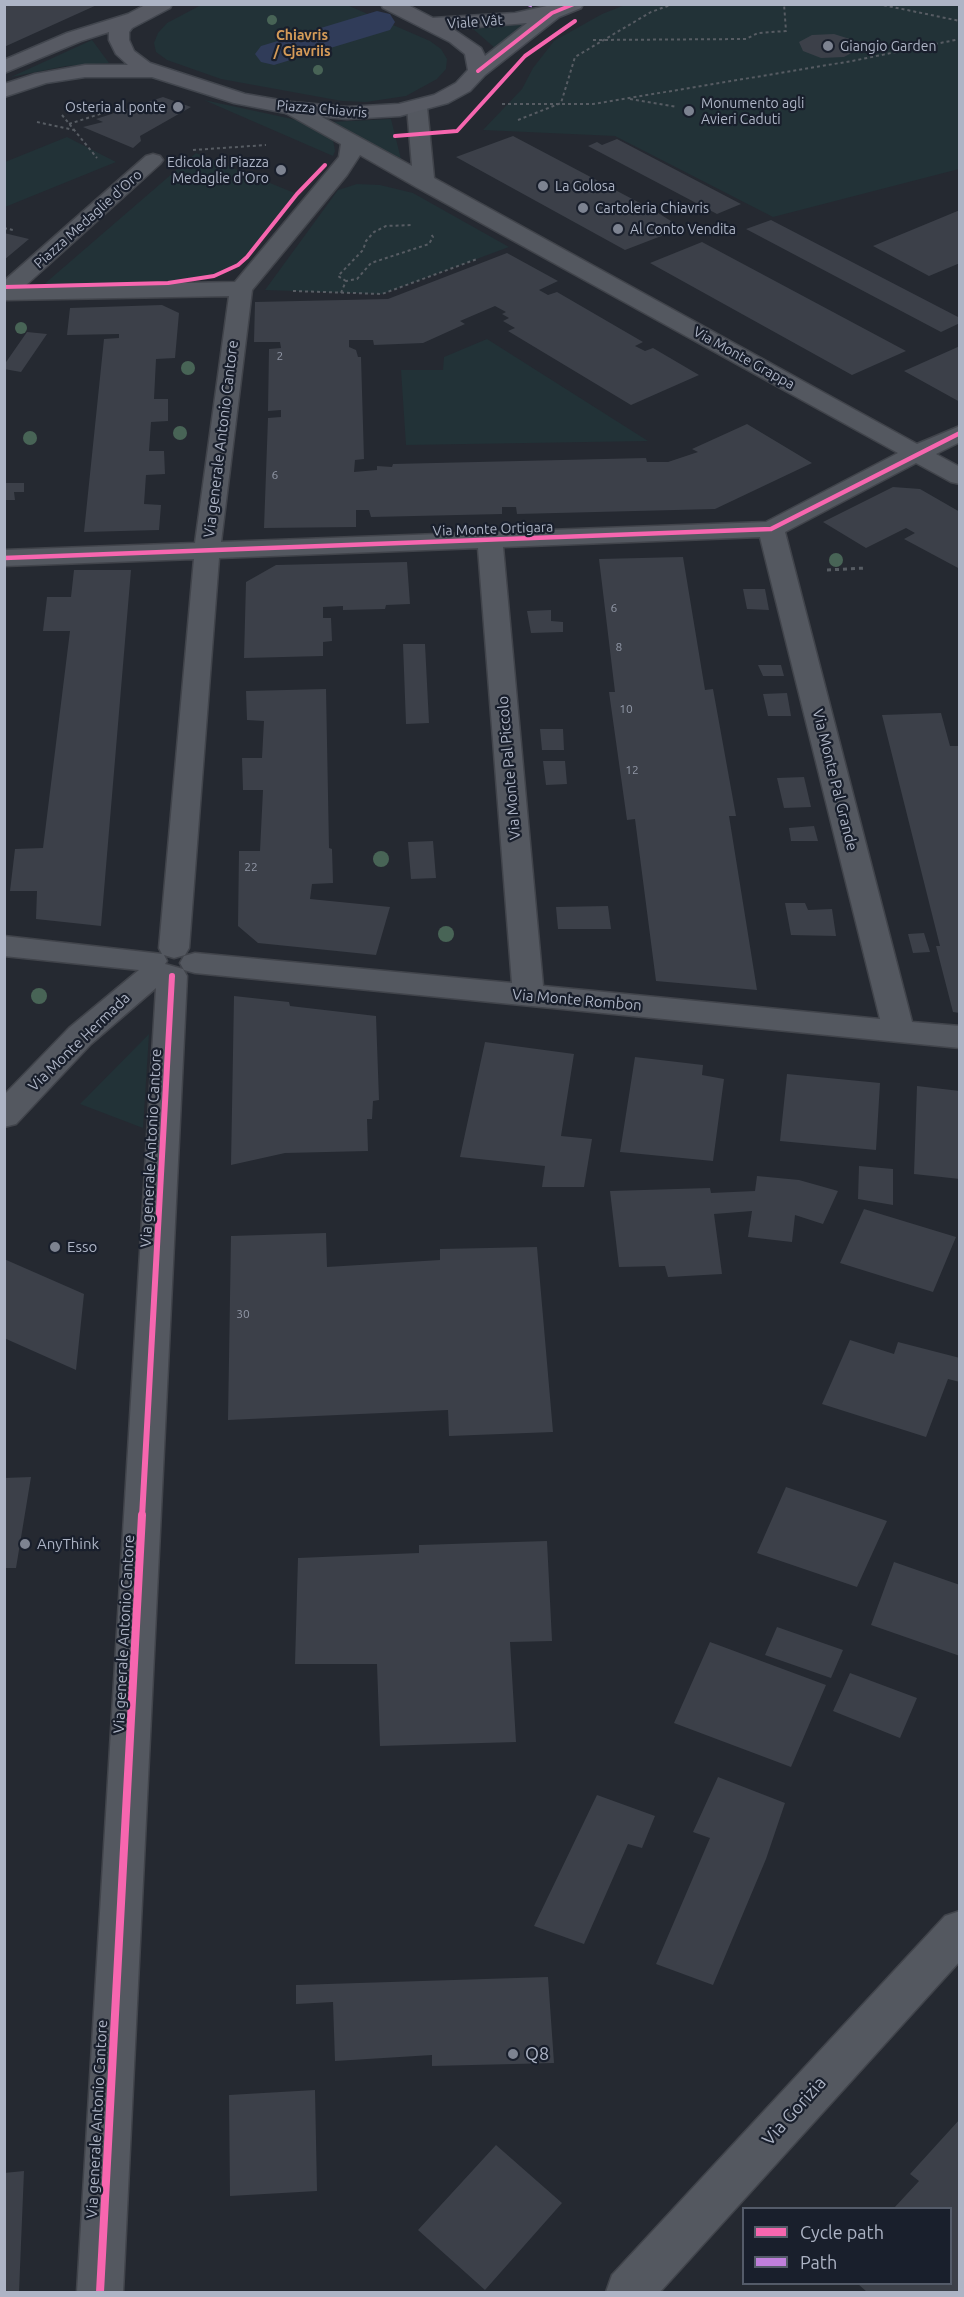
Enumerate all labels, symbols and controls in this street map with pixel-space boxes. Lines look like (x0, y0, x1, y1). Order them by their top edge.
street label: Viale Vât (447, 12, 503, 32)
district label: Chiavris / Cjavriis (273, 27, 331, 60)
place label: Giangio Garden (840, 38, 936, 54)
marker: Giangio Garden (821, 39, 835, 53)
place label: Monumento agli Avieri Caduti (701, 95, 804, 128)
street label: Piazza Chiavris (276, 97, 368, 121)
place label: Osteria al ponte (65, 99, 166, 115)
marker: Osteria al ponte (171, 100, 185, 114)
marker: Monumento agli Avieri Caduti (682, 104, 696, 118)
place label: Edicola di Piazza Medaglie d'Oro (167, 154, 269, 186)
marker: Edicola di Piazza Medaglie d'Oro (274, 163, 288, 177)
street label: Piazza Medaglie d'Oro (31, 166, 145, 272)
place label: La Golosa (555, 178, 615, 194)
marker: La Golosa (536, 179, 550, 193)
place label: Cartoleria Chiavris (595, 200, 709, 216)
marker: Cartoleria Chiavris (576, 201, 590, 215)
place label: Al Conto Vendita (630, 221, 736, 237)
marker: Al Conto Vendita (611, 222, 625, 236)
street label: Via Monte Grappa (690, 323, 798, 393)
street label: Via generale Antonio Cantore (200, 339, 242, 539)
house number: 2 (277, 349, 283, 363)
house number: 6 (272, 468, 278, 482)
street label: Via Monte Ortigara (432, 518, 554, 540)
house number: 6 (611, 601, 617, 615)
house number: 8 (616, 640, 622, 654)
street label: Via Monte Pal Piccolo (494, 695, 524, 841)
house number: 10 (619, 702, 633, 716)
street label: Via Monte Pal Grande (809, 707, 861, 853)
house number: 12 (625, 763, 639, 777)
house number: 22 (244, 860, 258, 874)
street label: Via Monte Rombon (512, 985, 642, 1015)
street label: Via Monte Hermada (24, 989, 134, 1095)
street label: Via generale Antonio Cantore (137, 1048, 165, 1248)
place label: Esso (67, 1238, 97, 1256)
marker: Esso (48, 1240, 62, 1254)
house number: 30 (236, 1307, 250, 1321)
street label: Via generale Antonio Cantore (110, 1534, 138, 1734)
place label: AnyThink (37, 1535, 99, 1553)
marker: AnyThink (18, 1537, 32, 1551)
street label: Via generale Antonio Cantore (83, 2019, 111, 2219)
place label: Q8 (525, 2043, 549, 2065)
marker: Q8 (506, 2047, 520, 2061)
street label: Via Gorizia (757, 2072, 831, 2150)
legend (742, 2207, 952, 2285)
text: Cycle path (800, 2222, 884, 2242)
text: Path (800, 2252, 837, 2272)

